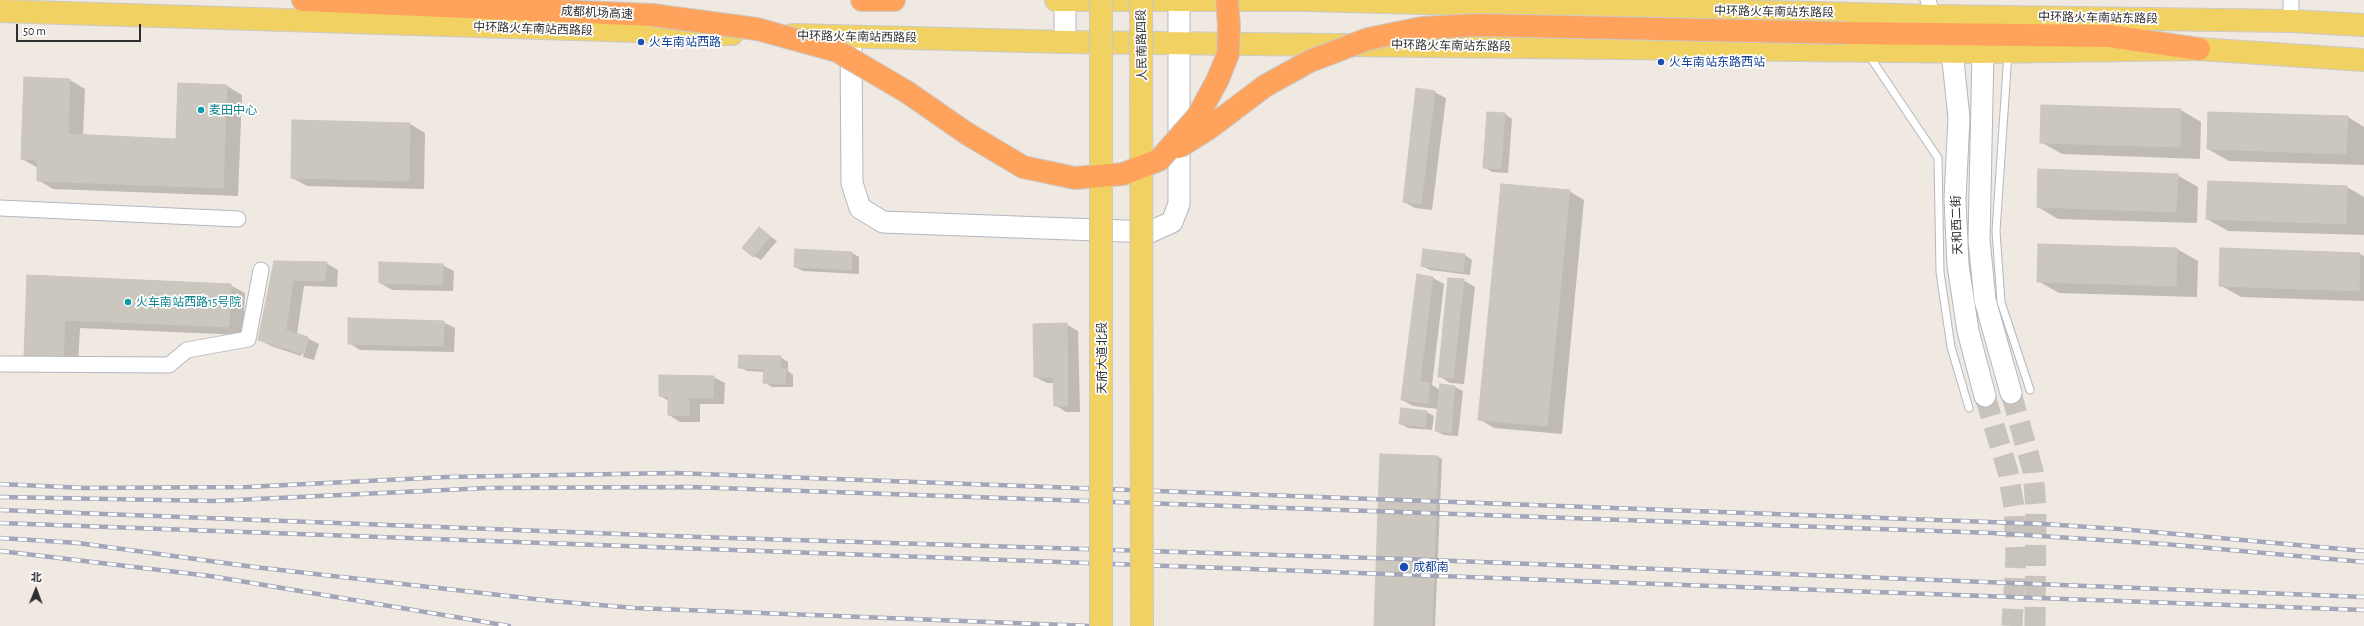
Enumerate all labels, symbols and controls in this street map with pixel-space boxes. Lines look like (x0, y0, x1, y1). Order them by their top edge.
street label: 成都机场高速 (561, 4, 633, 22)
street label: 中环路火车南站东路段 (1714, 4, 1834, 20)
street label: 人民南路四段 (1134, 9, 1150, 81)
street label: 中环路火车南站东路段 (2038, 10, 2158, 26)
scale bar (18, 16, 143, 42)
street label: 中环路火车南站西路段 (473, 20, 593, 38)
text: 50 m (23, 25, 46, 37)
street label: 中环路火车南站西路段 (797, 29, 917, 45)
place label: 火车南站西路 (649, 35, 721, 49)
marker: 火车南站西路 (636, 37, 646, 47)
street label: 中环路火车南站东路段 (1391, 38, 1511, 54)
place label: 火车南站东路西站 (1669, 55, 1765, 69)
marker: 火车南站东路西站 (1656, 57, 1666, 67)
place label: 麦田中心 (209, 103, 257, 117)
marker: 麦田中心 (196, 105, 206, 115)
street label: 天和西二街 (1949, 195, 1965, 255)
place label: 火车南站西路15号院 (136, 295, 241, 309)
marker: 火车南站西路15号院 (123, 297, 133, 307)
street label: 天府大道北段 (1095, 322, 1109, 394)
place label: 成都南 (1413, 560, 1449, 574)
marker: 成都南 (1398, 561, 1410, 573)
north arrow (16, 570, 56, 610)
text: 北 (31, 572, 42, 583)

